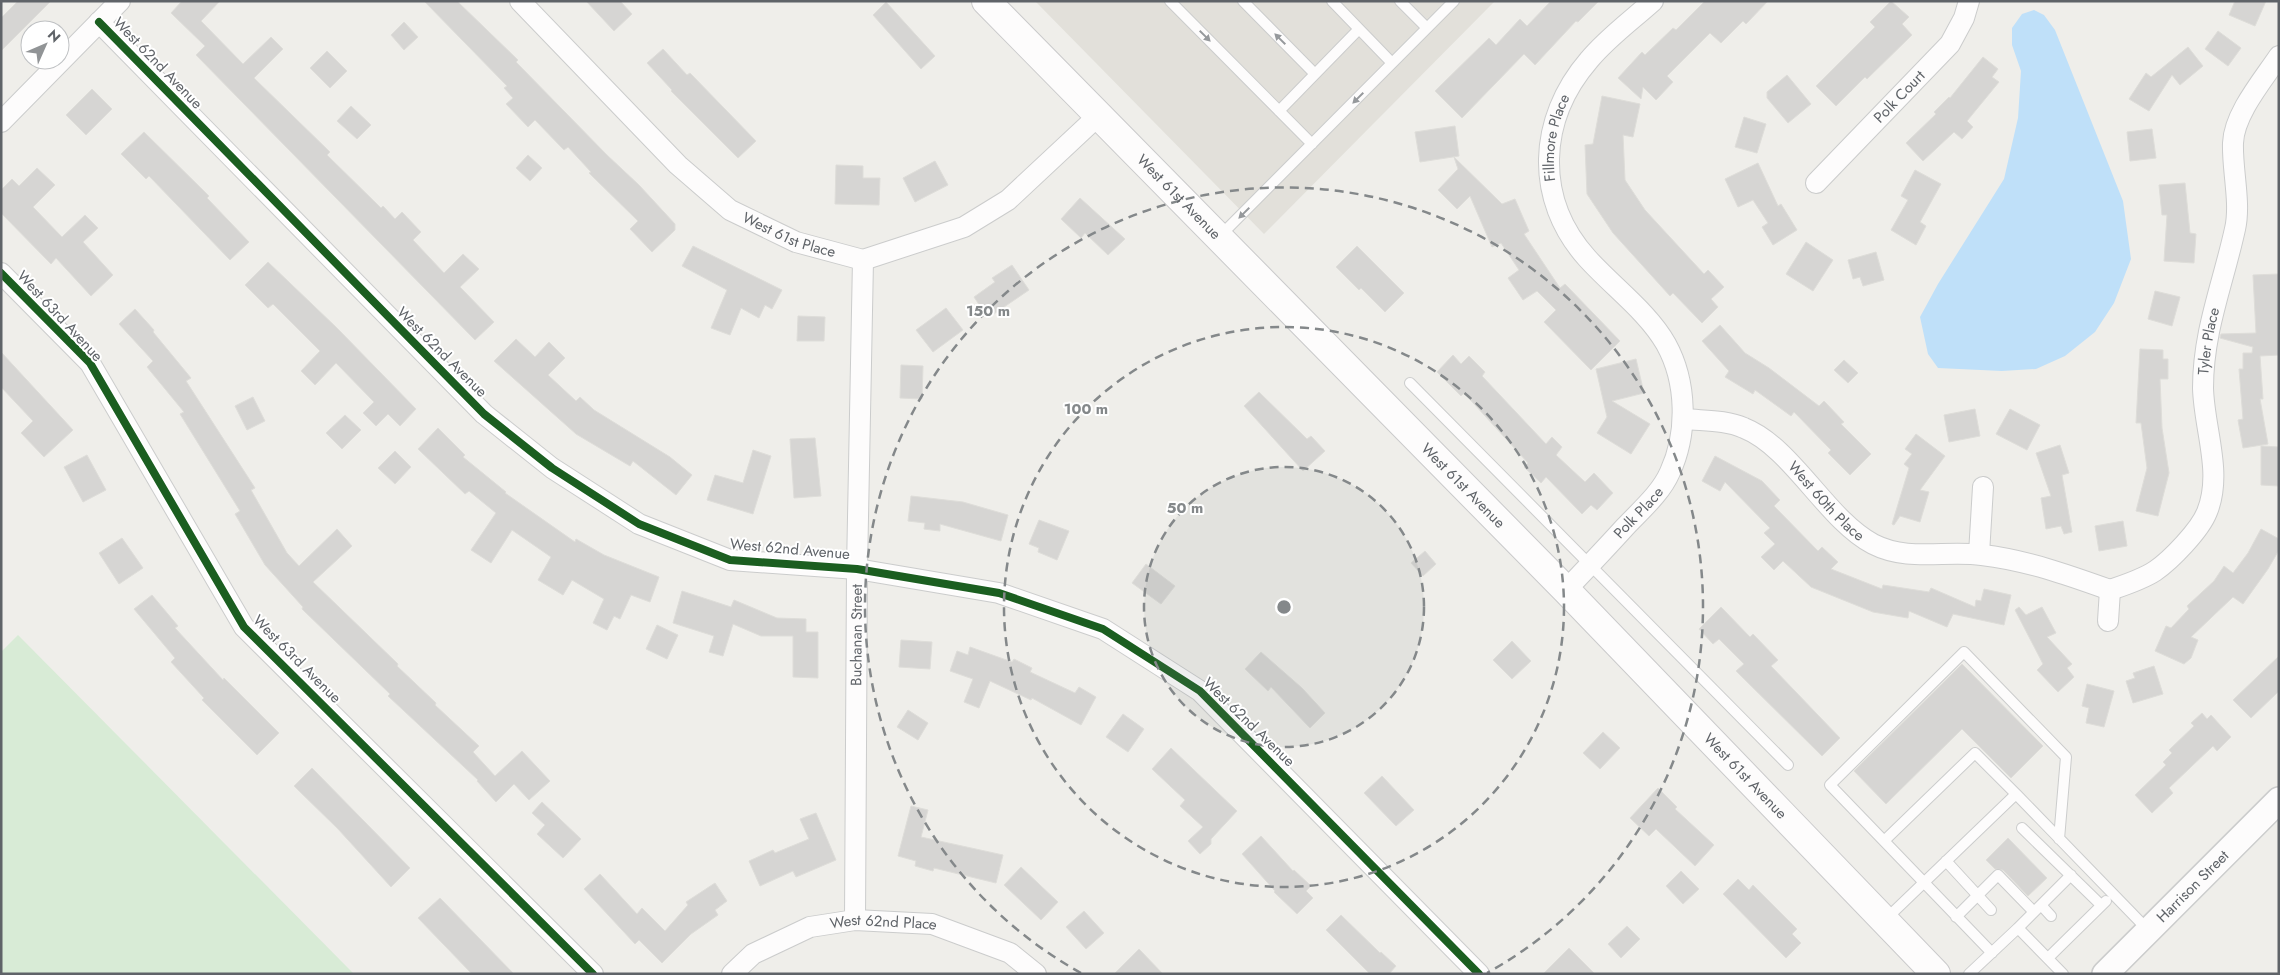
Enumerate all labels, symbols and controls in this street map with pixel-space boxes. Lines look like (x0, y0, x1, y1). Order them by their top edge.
street label: West 62nd Avenue (108, 12, 208, 114)
north arrow (20, 20, 70, 70)
text: N (43, 25, 65, 47)
one-way arrow (1199, 30, 1211, 42)
one-way arrow (1274, 33, 1286, 45)
street label: Polk Court (1869, 65, 1930, 128)
street label: Fillmore Place (1538, 90, 1575, 183)
one-way arrow (1352, 91, 1364, 103)
street label: West 61st Avenue (1132, 149, 1226, 245)
street label: West 61st Place (739, 207, 838, 263)
one-way arrow (1238, 207, 1250, 219)
street label: West 63rd Avenue (12, 266, 108, 367)
text: 150 m (966, 300, 1010, 322)
street label: West 62nd Avenue (392, 302, 493, 403)
street label: Tyler Place (2192, 305, 2225, 375)
text: 100 m (1064, 398, 1108, 420)
street label: West 61st Avenue (1416, 438, 1510, 533)
street label: West 60th Place (1783, 456, 1869, 547)
street label: Polk Place (1609, 482, 1669, 544)
text: 50 m (1167, 497, 1203, 519)
street label: West 62nd Avenue (729, 533, 851, 565)
street label: Buchanan Street (845, 584, 868, 686)
centre of rings (1275, 598, 1293, 616)
street label: West 63rd Avenue (248, 610, 346, 708)
street label: West 62nd Avenue (1198, 672, 1300, 772)
street label: West 61st Avenue (1699, 728, 1792, 824)
street label: Harrison Street (2151, 845, 2234, 928)
street label: West 62nd Place (828, 909, 941, 936)

